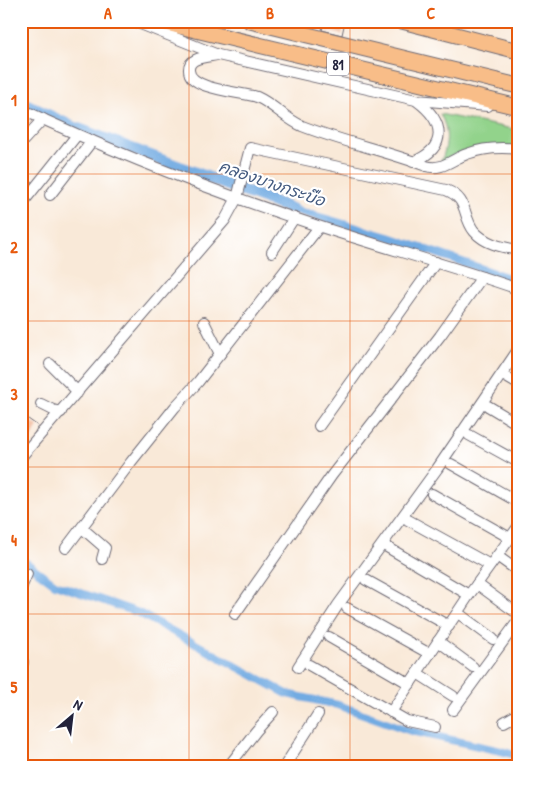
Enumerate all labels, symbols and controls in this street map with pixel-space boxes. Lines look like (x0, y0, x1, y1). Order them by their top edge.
text: A (104, 2, 112, 24)
text: B (266, 2, 274, 24)
text: C (427, 2, 436, 24)
road number: 81 (327, 52, 349, 76)
text: 1 (11, 89, 17, 111)
water label: คลองบางกระบือ (216, 155, 329, 212)
text: 2 (10, 236, 18, 258)
text: 3 (10, 383, 18, 405)
text: 4 (11, 529, 17, 551)
text: 5 (11, 676, 18, 698)
north arrow (48, 690, 98, 740)
text: N (71, 694, 87, 714)

